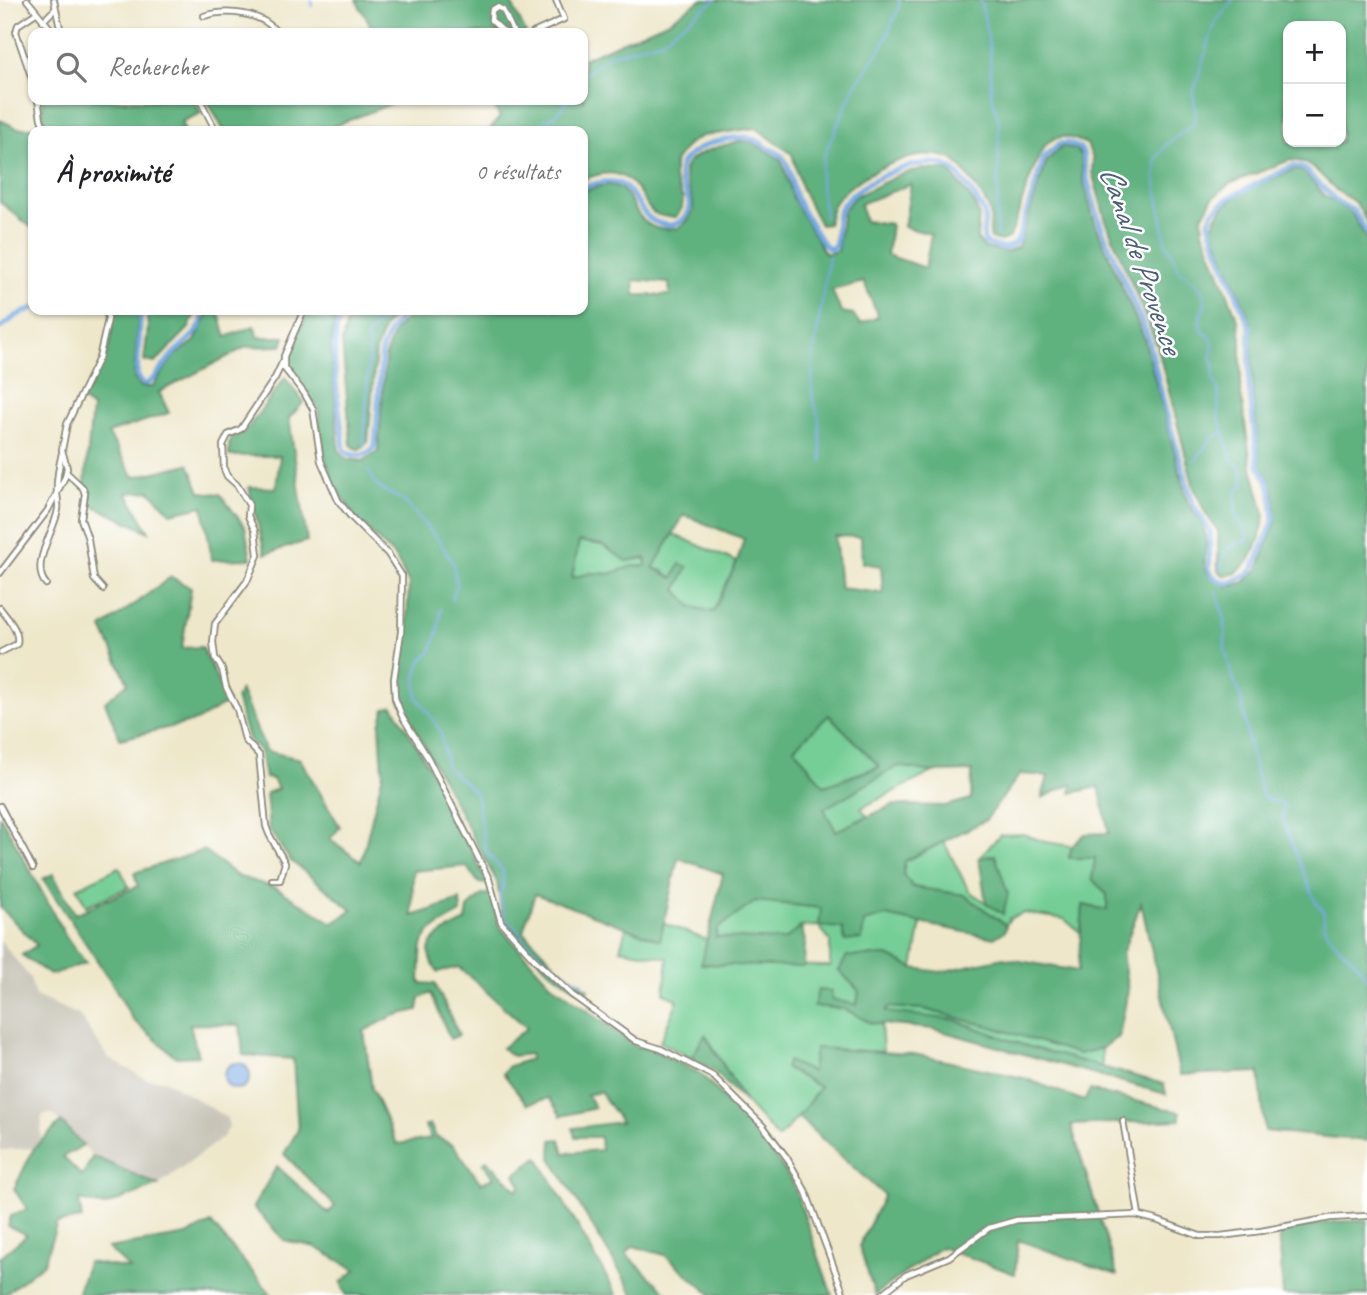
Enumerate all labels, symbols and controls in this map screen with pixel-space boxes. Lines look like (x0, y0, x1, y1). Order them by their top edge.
map controls (1283, 21, 1346, 147)
button: + (1283, 21, 1346, 84)
search box (28, 28, 588, 105)
icon: search (52, 48, 90, 86)
text: Rechercher (108, 50, 208, 83)
button: − (1283, 84, 1346, 147)
text: À proximité (56, 153, 170, 191)
text: 0 résultats (476, 157, 560, 186)
water label: Canal de Provence (1090, 160, 1194, 362)

